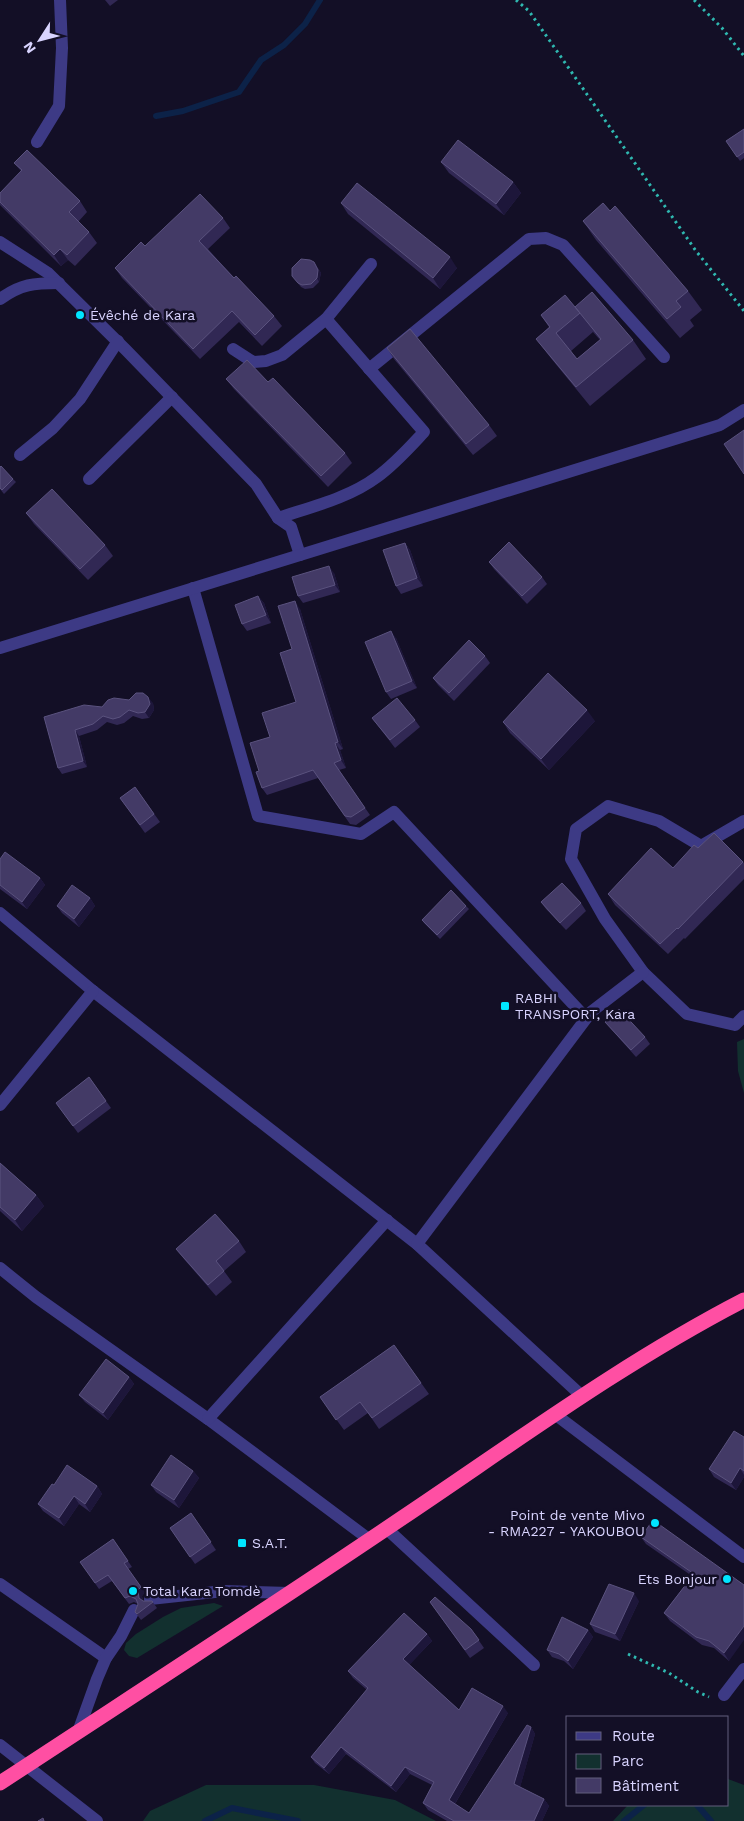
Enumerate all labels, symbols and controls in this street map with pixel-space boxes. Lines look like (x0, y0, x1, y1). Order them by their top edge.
north arrow (15, 15, 65, 65)
text: N (20, 39, 39, 57)
place label: Évêché de Kara (90, 307, 195, 323)
marker: Évêché de Kara (74, 309, 86, 321)
place label: RABHI TRANSPORT, Kara (515, 990, 635, 1022)
marker: RABHI TRANSPORT, Kara (499, 1000, 511, 1012)
place label: Point de vente Mivo - RMA227 - YAKOUBOU (488, 1507, 645, 1539)
marker: Point de vente Mivo - RMA227 - YAKOUBOU (649, 1517, 661, 1529)
place label: S.A.T. (252, 1535, 288, 1551)
marker: S.A.T. (236, 1537, 248, 1549)
place label: Ets Bonjour (638, 1571, 717, 1587)
marker: Ets Bonjour (721, 1573, 733, 1585)
place label: Total Kara Tomdè (143, 1583, 261, 1599)
marker: Total Kara Tomdè (127, 1585, 139, 1597)
legend (566, 1716, 729, 1806)
text: Route (612, 1727, 655, 1745)
text: Parc (612, 1752, 644, 1770)
text: Bâtiment (612, 1777, 679, 1795)

